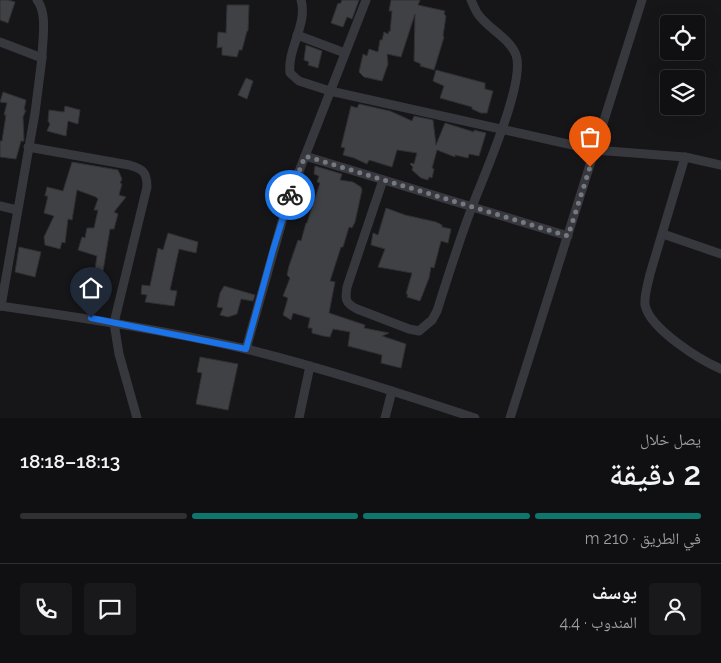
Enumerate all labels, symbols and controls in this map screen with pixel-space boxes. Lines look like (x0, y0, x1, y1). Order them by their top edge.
map controls (660, 15, 705, 115)
button: locate (660, 15, 705, 60)
button: layers (660, 70, 705, 115)
pin (569, 116, 611, 167)
icon: bag (576, 123, 604, 151)
courier (265, 170, 315, 220)
icon: bike (276, 181, 304, 209)
pin (70, 267, 112, 318)
icon: home (77, 274, 105, 302)
text: يصل خلال (640, 430, 701, 449)
text: 18:13–18:18 (20, 450, 120, 472)
text: 2 دقيقة (609, 455, 701, 492)
text: في الطريق · 210 m (585, 529, 701, 548)
text: يوسف (592, 581, 637, 603)
button: phone (20, 583, 72, 635)
button: chat (84, 583, 136, 635)
button: person (649, 583, 701, 635)
text: المندوب · 4.4 (559, 613, 637, 632)

